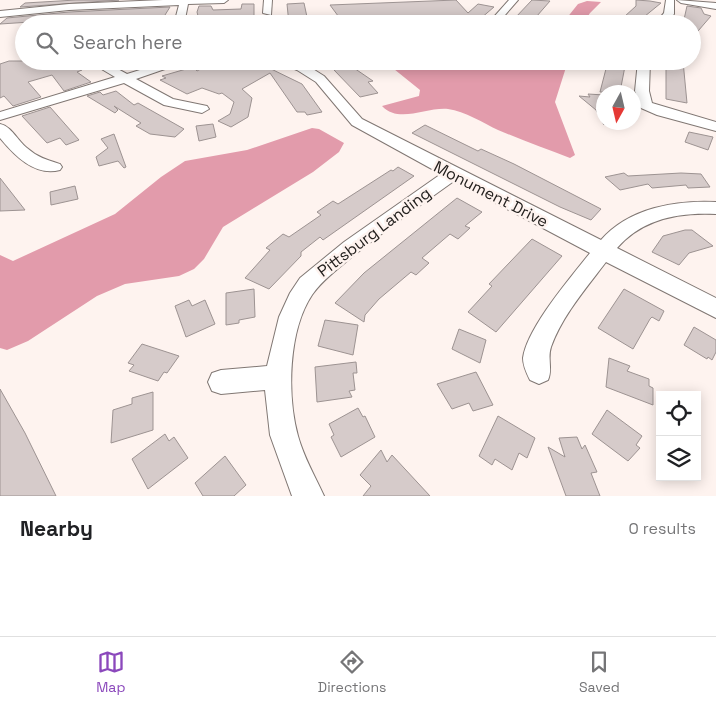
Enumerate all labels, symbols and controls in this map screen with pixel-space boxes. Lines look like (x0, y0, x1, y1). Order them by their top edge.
search box (15, 15, 701, 70)
icon: search (33, 29, 61, 57)
text: Search here (73, 30, 183, 55)
north arrow (596, 85, 641, 130)
street label: Monument Drive (430, 156, 552, 232)
street label: Pittsburg Landing (313, 182, 435, 282)
map controls (656, 391, 701, 481)
button: locate (656, 391, 701, 436)
button: layers (656, 436, 701, 481)
text: Nearby (20, 515, 93, 542)
text: 0 results (628, 518, 696, 539)
tab: Map (96, 648, 125, 696)
tab: Directions (318, 648, 386, 696)
tab: Saved (579, 648, 620, 696)

